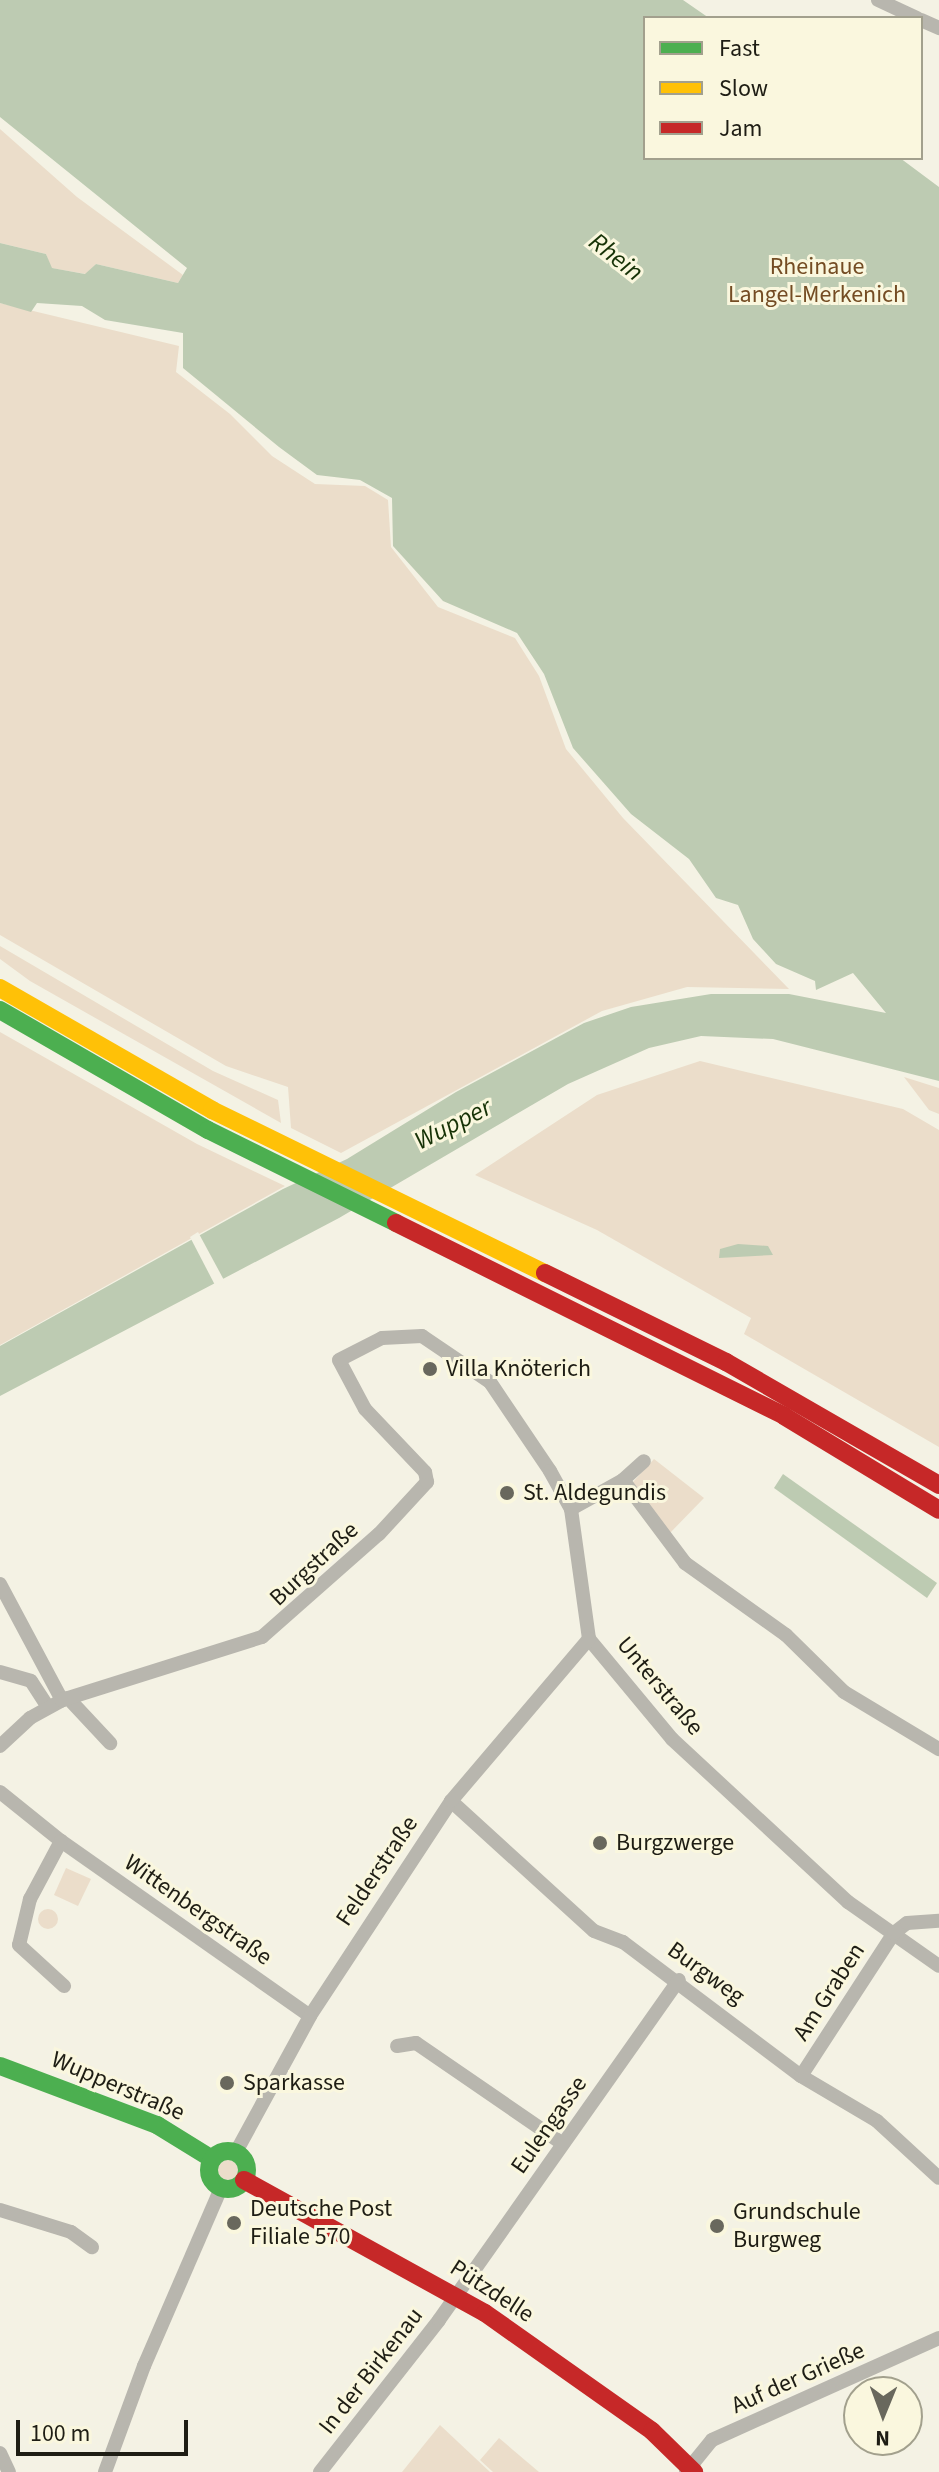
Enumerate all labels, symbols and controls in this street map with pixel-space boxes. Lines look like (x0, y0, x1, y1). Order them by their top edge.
legend (643, 16, 923, 160)
text: Fast (719, 31, 760, 66)
text: Slow (719, 71, 768, 106)
text: Jam (719, 111, 763, 146)
water label: Rhein (583, 226, 649, 288)
park label: Rheinaue Langel-Merkenich (728, 253, 906, 309)
water label: Wupper (409, 1091, 497, 1157)
place label: Villa Knöterich (446, 1355, 591, 1383)
marker: Villa Knöterich (421, 1360, 439, 1378)
place label: St. Aldegundis (523, 1479, 666, 1507)
marker: St. Aldegundis (498, 1484, 516, 1502)
street label: Burgstraße (264, 1516, 364, 1612)
street label: Unterstraße (610, 1631, 710, 1741)
street label: Felderstraße (330, 1811, 424, 1931)
place label: Burgzwerge (616, 1829, 734, 1857)
marker: Burgzwerge (591, 1834, 609, 1852)
street label: Wittenbergstraße (119, 1848, 277, 1972)
street label: Burgweg (662, 1935, 750, 2011)
street label: Am Graben (787, 1938, 871, 2046)
street label: Wupperstraße (47, 2045, 189, 2127)
place label: Sparkasse (243, 2069, 345, 2097)
street label: Eulengasse (505, 2071, 593, 2179)
marker: Sparkasse (218, 2074, 236, 2092)
place label: Deutsche Post Filiale 570 (250, 2195, 392, 2251)
place label: Grundschule Burgweg (733, 2198, 861, 2254)
marker: Deutsche Post Filiale 570 (225, 2214, 243, 2232)
marker: Grundschule Burgweg (708, 2217, 726, 2235)
street label: Pützdelle (445, 2253, 539, 2329)
street label: In der Birkenau (313, 2302, 429, 2440)
street label: Auf der Grieße (727, 2336, 869, 2420)
north arrow (843, 2376, 923, 2456)
scale bar (20, 2404, 192, 2454)
text: 100 m (30, 2416, 90, 2451)
text: N (875, 2422, 890, 2454)

